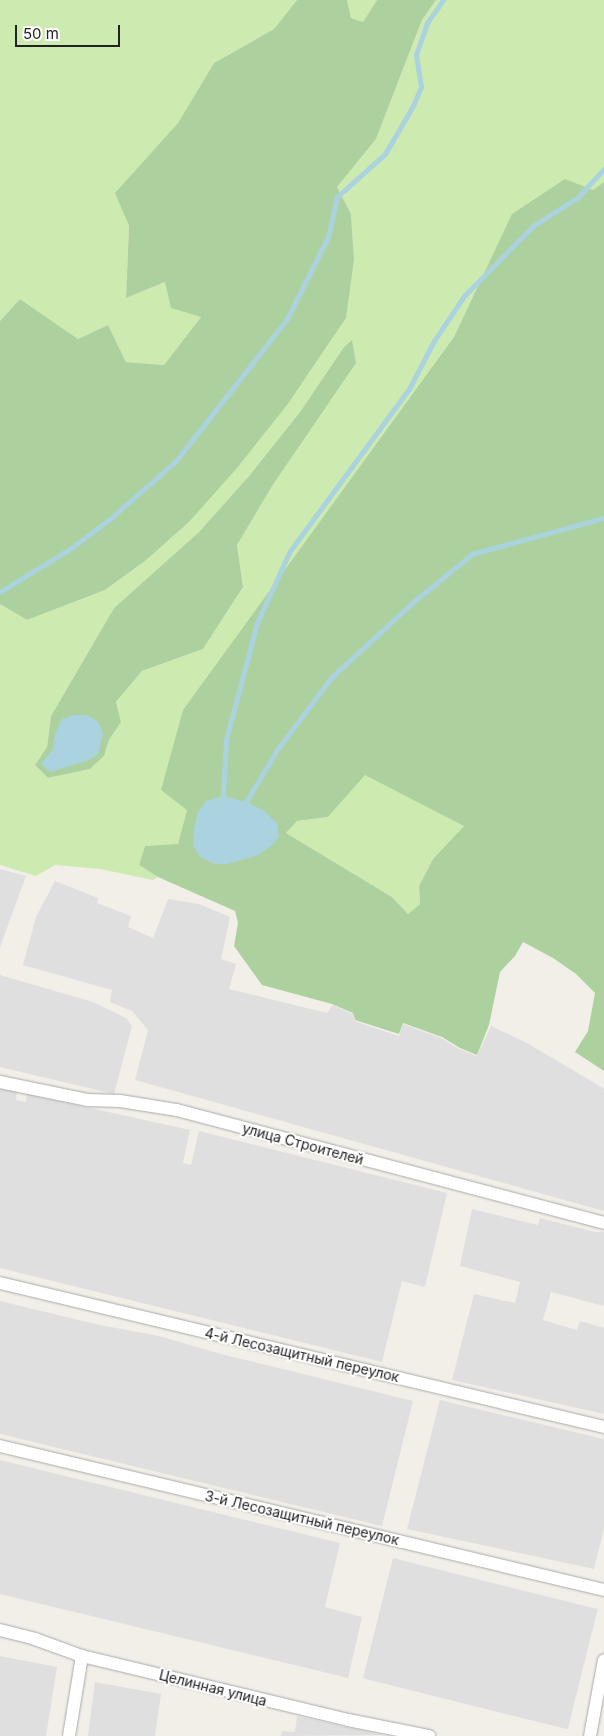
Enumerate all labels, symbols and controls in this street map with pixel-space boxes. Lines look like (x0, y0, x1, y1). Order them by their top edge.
scale bar (18, 15, 122, 47)
text: 50 m (23, 24, 59, 43)
street label: улица Строителей (241, 1120, 365, 1168)
street label: 4-й Лесозащитный переулок (203, 1324, 401, 1386)
street label: 3-й Лесозащитный переулок (203, 1487, 401, 1549)
street label: Целинная улица (157, 1666, 269, 1710)

